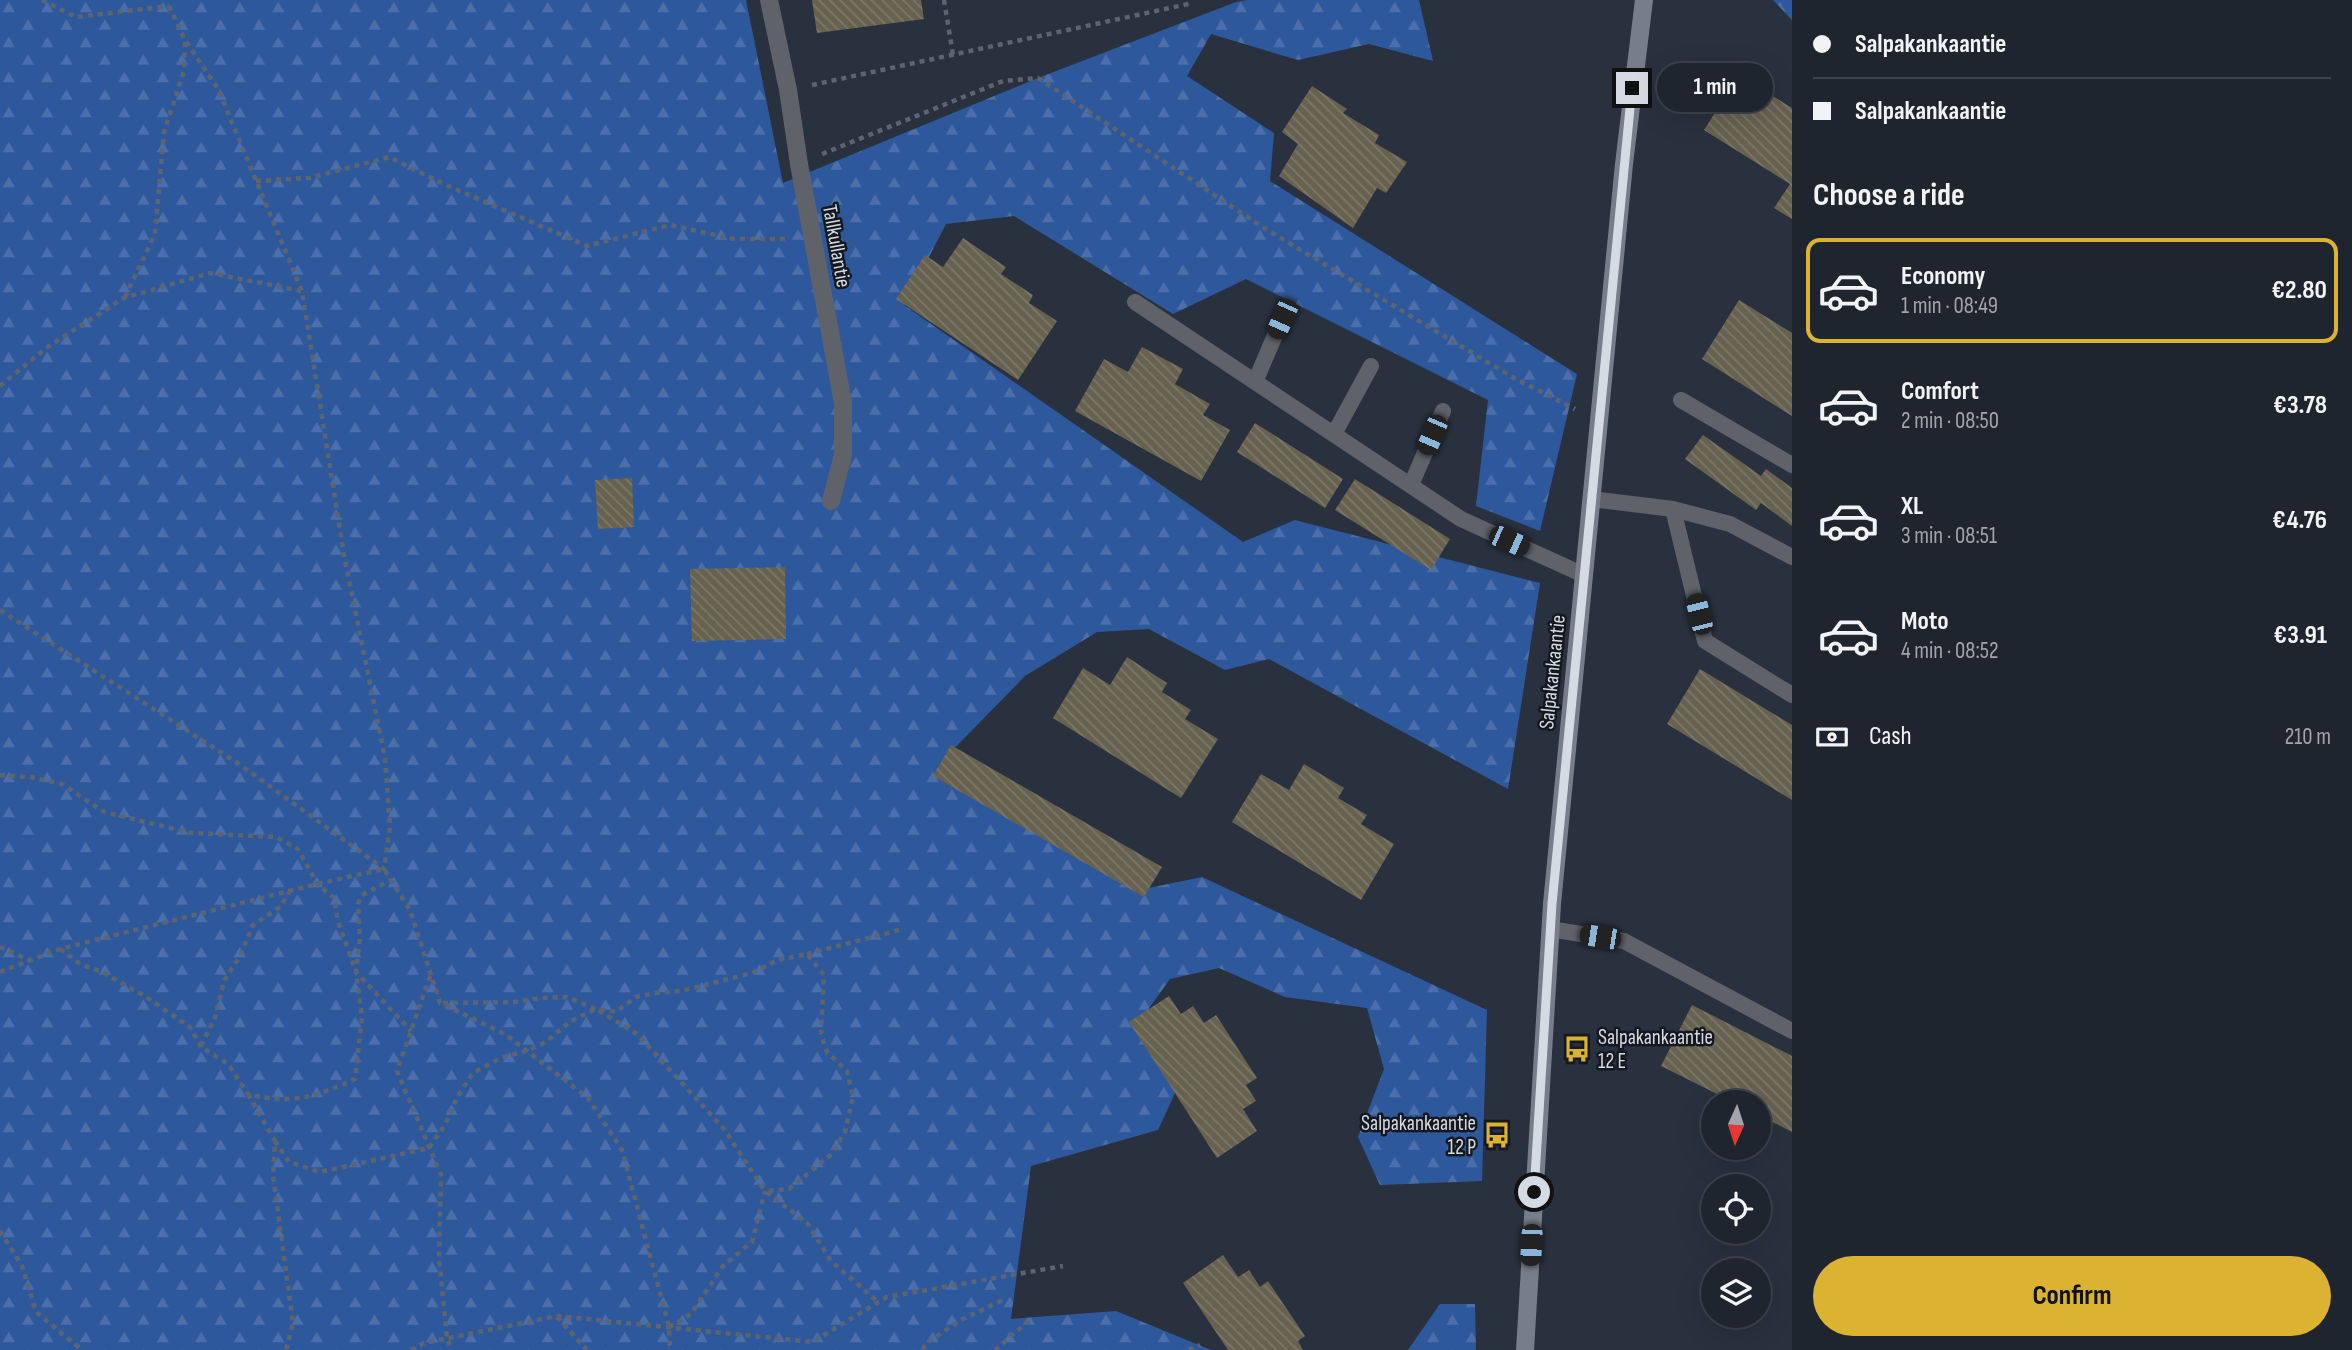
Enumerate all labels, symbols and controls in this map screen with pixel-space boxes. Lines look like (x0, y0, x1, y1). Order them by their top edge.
text: Salpakankaantie (1855, 29, 2006, 60)
callout: 1 min (1656, 64, 1772, 112)
route end (1616, 72, 1648, 104)
text: 1 min (1694, 73, 1736, 101)
text: Salpakankaantie (1855, 96, 2006, 127)
text: Choose a ride (1813, 176, 1965, 215)
street label: Tallkullantie (817, 203, 856, 289)
icon: car (1817, 259, 1880, 322)
text: Economy (1901, 261, 1985, 292)
text: €2.80 (2271, 275, 2327, 306)
text: 1 min · 08:49 (1901, 292, 1998, 320)
car (1264, 296, 1301, 342)
icon: car (1817, 374, 1880, 437)
text: Comfort (1901, 376, 1979, 407)
text: €3.78 (2273, 390, 2327, 421)
text: 2 min · 08:50 (1901, 407, 1999, 435)
car (1415, 412, 1450, 458)
icon: car (1817, 489, 1880, 552)
text: XL (1901, 491, 1923, 522)
text: €4.76 (2272, 505, 2327, 536)
text: 3 min · 08:51 (1901, 522, 1997, 550)
car (1486, 523, 1533, 559)
car (1684, 591, 1715, 637)
icon: car (1817, 604, 1880, 667)
text: Moto (1901, 606, 1949, 637)
street label: Salpakankaantie (1534, 614, 1571, 731)
text: €3.91 (2274, 620, 2327, 651)
text: 4 min · 08:52 (1901, 637, 1998, 665)
icon: cash (1813, 718, 1851, 756)
text: Cash (1869, 721, 1912, 752)
text: 210 m (2285, 723, 2331, 751)
car (1578, 923, 1623, 951)
place label: Salpakankaantie 12 E (1598, 1025, 1713, 1074)
bus stop icon: Salpakankaantie 12 E (1562, 1034, 1592, 1064)
north arrow (1701, 1090, 1771, 1160)
map controls (1701, 1090, 1771, 1328)
place label: Salpakankaantie 12 P (1361, 1111, 1476, 1160)
bus stop icon: Salpakankaantie 12 P (1482, 1120, 1512, 1150)
button: locate (1701, 1174, 1771, 1244)
route start (1518, 1176, 1550, 1208)
car (1520, 1223, 1543, 1267)
button: Confirm (1813, 1256, 2331, 1336)
button: layers (1701, 1258, 1771, 1328)

